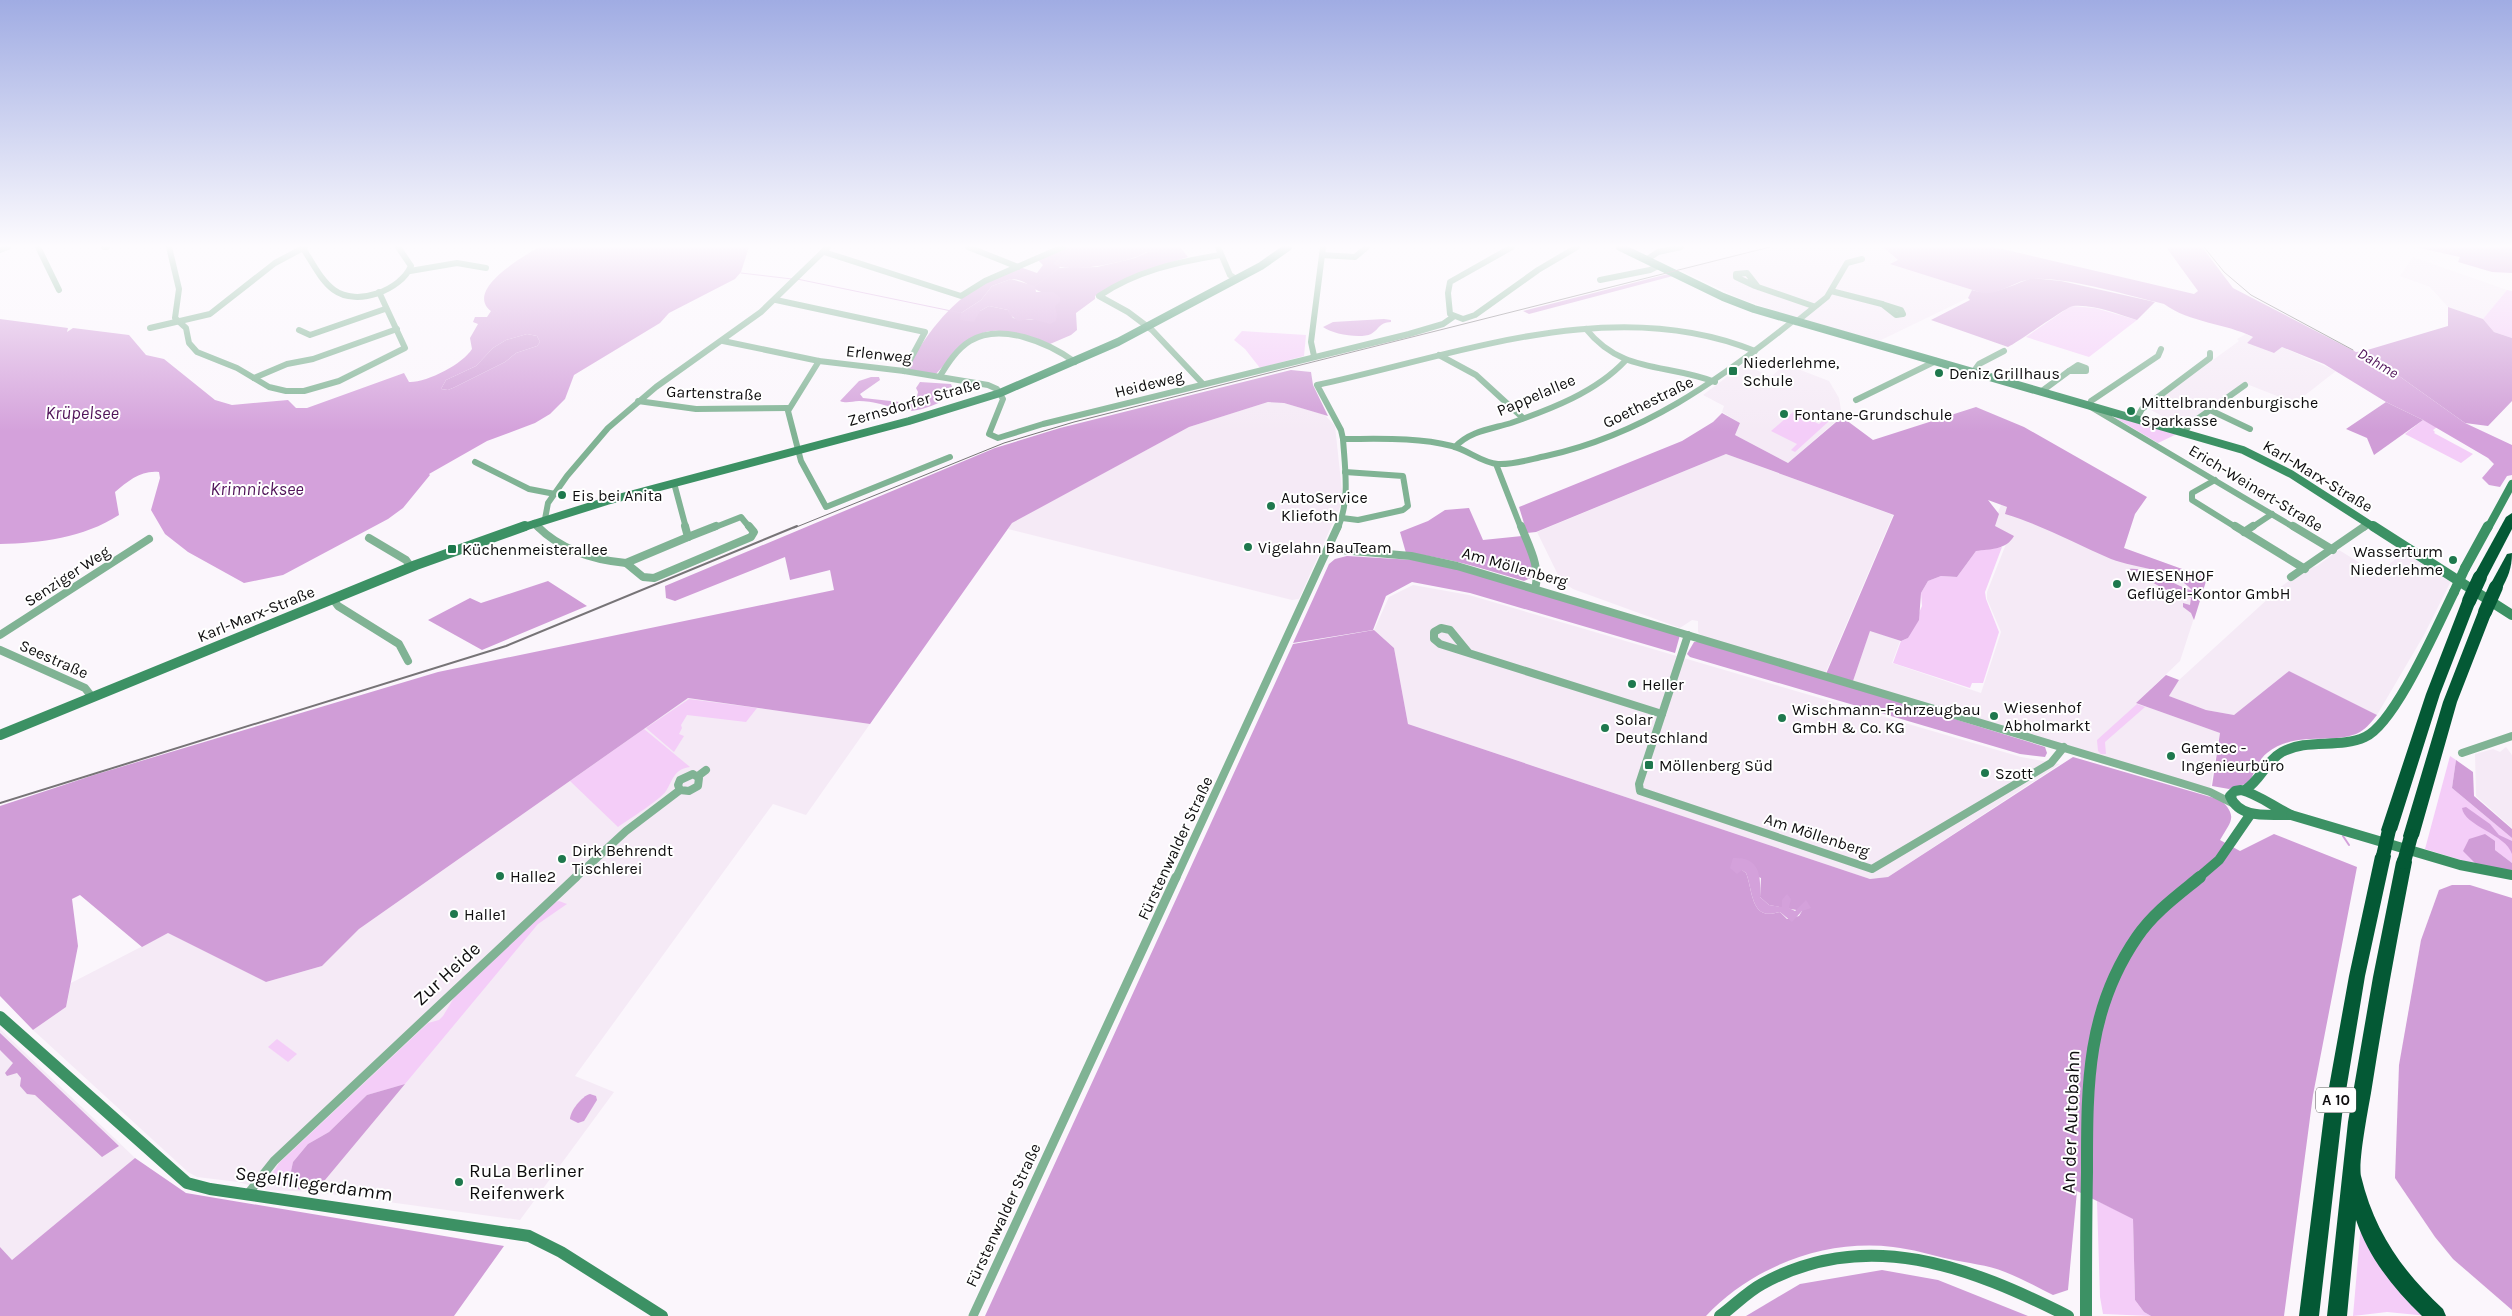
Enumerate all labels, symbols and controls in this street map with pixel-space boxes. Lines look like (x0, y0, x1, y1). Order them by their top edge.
street label: Erlenweg (845, 341, 913, 367)
water label: Dahme (2354, 344, 2402, 382)
place label: Niederlehme, Schule (1743, 353, 1839, 390)
place label: Deniz Grillhaus (1949, 364, 2060, 383)
marker: Niederlehme, Schule (1727, 365, 1739, 377)
street label: Heideweg (1113, 366, 1185, 402)
marker: Deniz Grillhaus (1933, 367, 1945, 379)
street label: Pappelallee (1494, 370, 1578, 420)
street label: Goethestraße (1600, 372, 1696, 432)
street label: Zernsdorfer Straße (845, 374, 983, 430)
street label: Gartenstraße (666, 382, 762, 404)
place label: Mittelbrandenburgische Sparkasse (2141, 393, 2318, 430)
water label: Krüpelsee (45, 402, 119, 424)
place label: Fontane-Grundschule (1794, 405, 1952, 424)
marker: Mittelbrandenburgische Sparkasse (2125, 405, 2137, 417)
marker: Fontane-Grundschule (1778, 408, 1790, 420)
street label: Karl-Marx-Straße (2260, 436, 2376, 516)
street label: Erich-Weinert-Straße (2185, 440, 2327, 536)
water label: Krimnicksee (210, 478, 304, 500)
place label: Eis bei Anita (572, 486, 663, 505)
place label: AutoService Kliefoth (1281, 488, 1368, 525)
marker: Eis bei Anita (556, 489, 568, 501)
marker: AutoService Kliefoth (1265, 500, 1277, 512)
place label: Vigelahn BauTeam (1258, 538, 1392, 557)
place label: Küchenmeisterallee (462, 540, 608, 559)
street label: Senziger Weg (21, 541, 113, 611)
marker: Vigelahn BauTeam (1242, 541, 1254, 553)
place label: Wasserturm Niederlehme (2350, 542, 2443, 579)
marker: Küchenmeisterallee (446, 543, 458, 555)
street label: Am Möllenberg (1460, 543, 1570, 591)
marker: Wasserturm Niederlehme (2447, 554, 2459, 566)
place label: WIESENHOF Geflügel-Kontor GmbH (2127, 566, 2290, 603)
marker: WIESENHOF Geflügel-Kontor GmbH (2111, 578, 2123, 590)
street label: Karl-Marx-Straße (195, 582, 317, 646)
street label: Seestraße (17, 635, 91, 683)
place label: Heller (1642, 675, 1684, 694)
marker: Heller (1626, 678, 1638, 690)
place label: Wiesenhof Abholmarkt (2004, 698, 2090, 735)
place label: Wischmann-Fahrzeugbau GmbH & Co. KG (1792, 700, 1981, 737)
place label: Solar Deutschland (1615, 710, 1708, 747)
marker: Wiesenhof Abholmarkt (1988, 710, 2000, 722)
marker: Wischmann-Fahrzeugbau GmbH & Co. KG (1776, 712, 1788, 724)
marker: Solar Deutschland (1599, 722, 1611, 734)
place label: Gemtec - Ingenieurbüro (2181, 738, 2284, 775)
marker: Gemtec - Ingenieurbüro (2165, 750, 2177, 762)
place label: Möllenberg Süd (1659, 756, 1773, 775)
marker: Möllenberg Süd (1643, 759, 1655, 771)
place label: Szott (1995, 764, 2033, 783)
marker: Szott (1979, 767, 1991, 779)
street label: Fürstenwalder Straße (1133, 773, 1217, 923)
street label: Am Möllenberg (1762, 809, 1872, 861)
place label: Dirk Behrendt Tischlerei (572, 841, 673, 878)
marker: Dirk Behrendt Tischlerei (556, 853, 568, 865)
place label: Halle2 (510, 867, 556, 886)
marker: Halle2 (494, 870, 506, 882)
place label: Halle1 (464, 905, 506, 924)
marker: Halle1 (448, 908, 460, 920)
street label: Zur Heide (409, 938, 485, 1010)
street label: An der Autobahn (2057, 1050, 2085, 1194)
road number: A 10 (2316, 1088, 2356, 1112)
street label: Fürstenwalder Straße (961, 1140, 1045, 1290)
place label: RuLa Berliner Reifenwerk (469, 1160, 584, 1204)
street label: Segelfliegerdamm (234, 1162, 394, 1206)
marker: RuLa Berliner Reifenwerk (453, 1176, 465, 1188)

